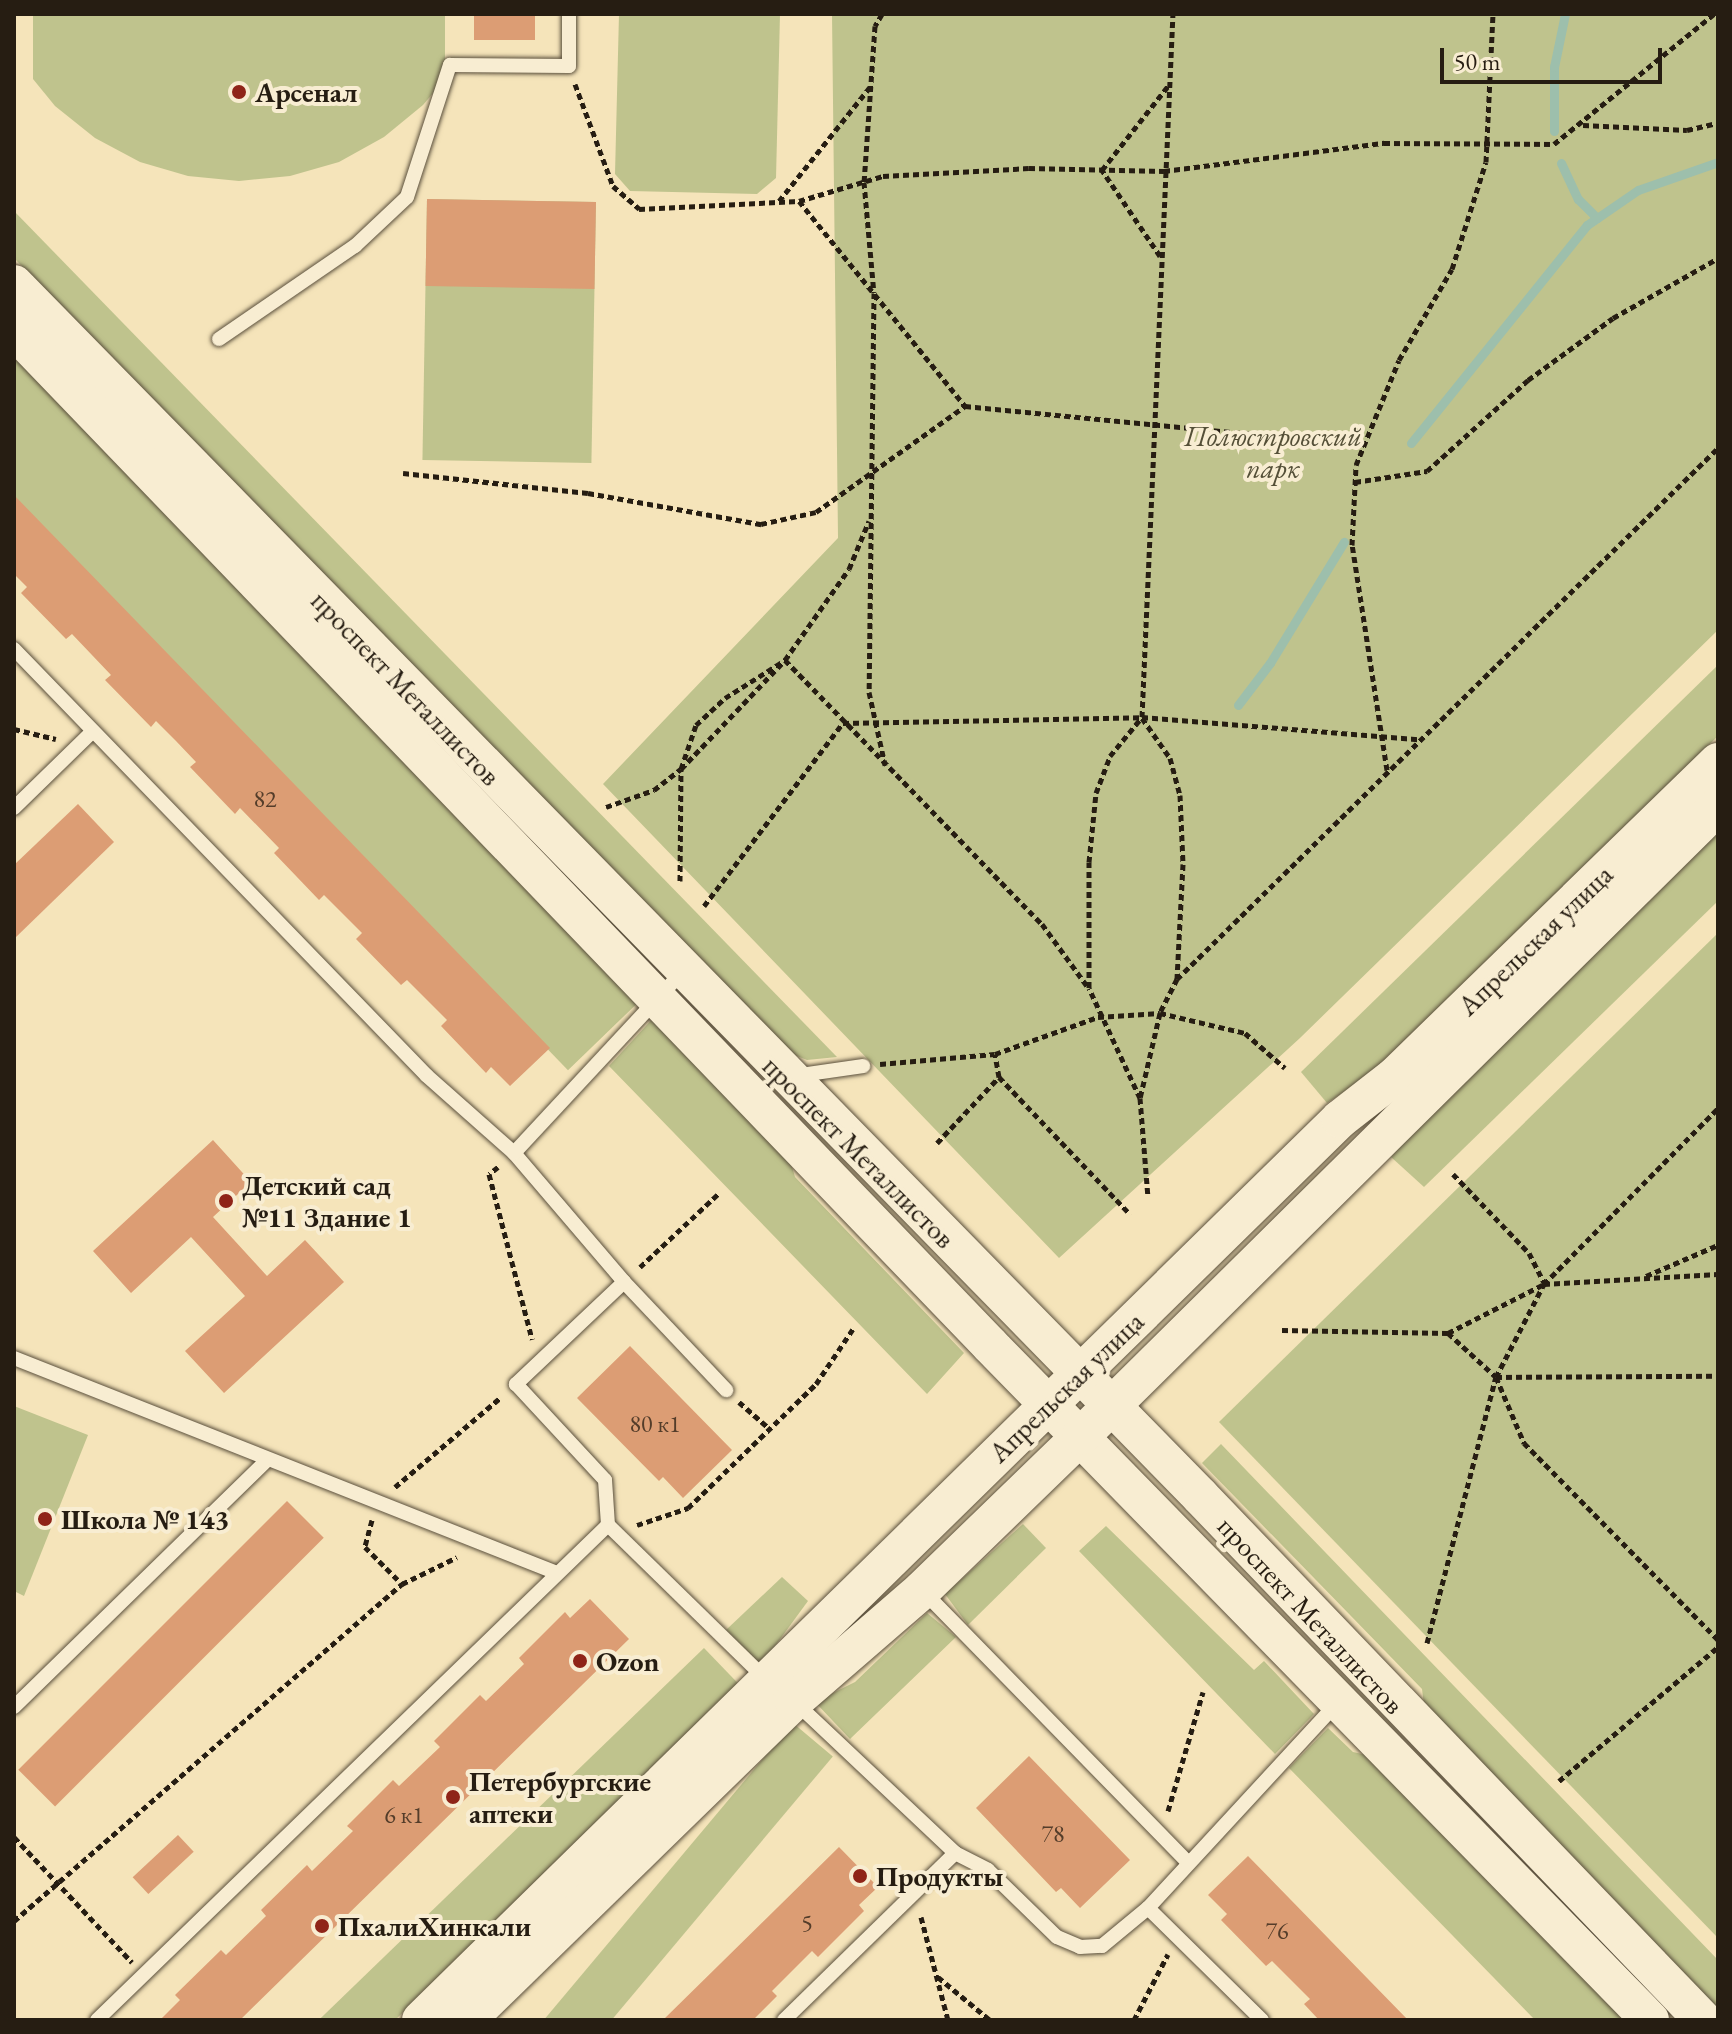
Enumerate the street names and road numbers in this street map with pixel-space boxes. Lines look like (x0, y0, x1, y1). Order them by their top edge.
street label: проспект Металлистов (304, 584, 508, 792)
street label: Апрельская улица (1451, 858, 1619, 1022)
street label: проспект Металлистов (756, 1049, 962, 1255)
street label: Апрельская улица (982, 1305, 1150, 1469)
street label: проспект Металлистов (1211, 1509, 1411, 1721)

